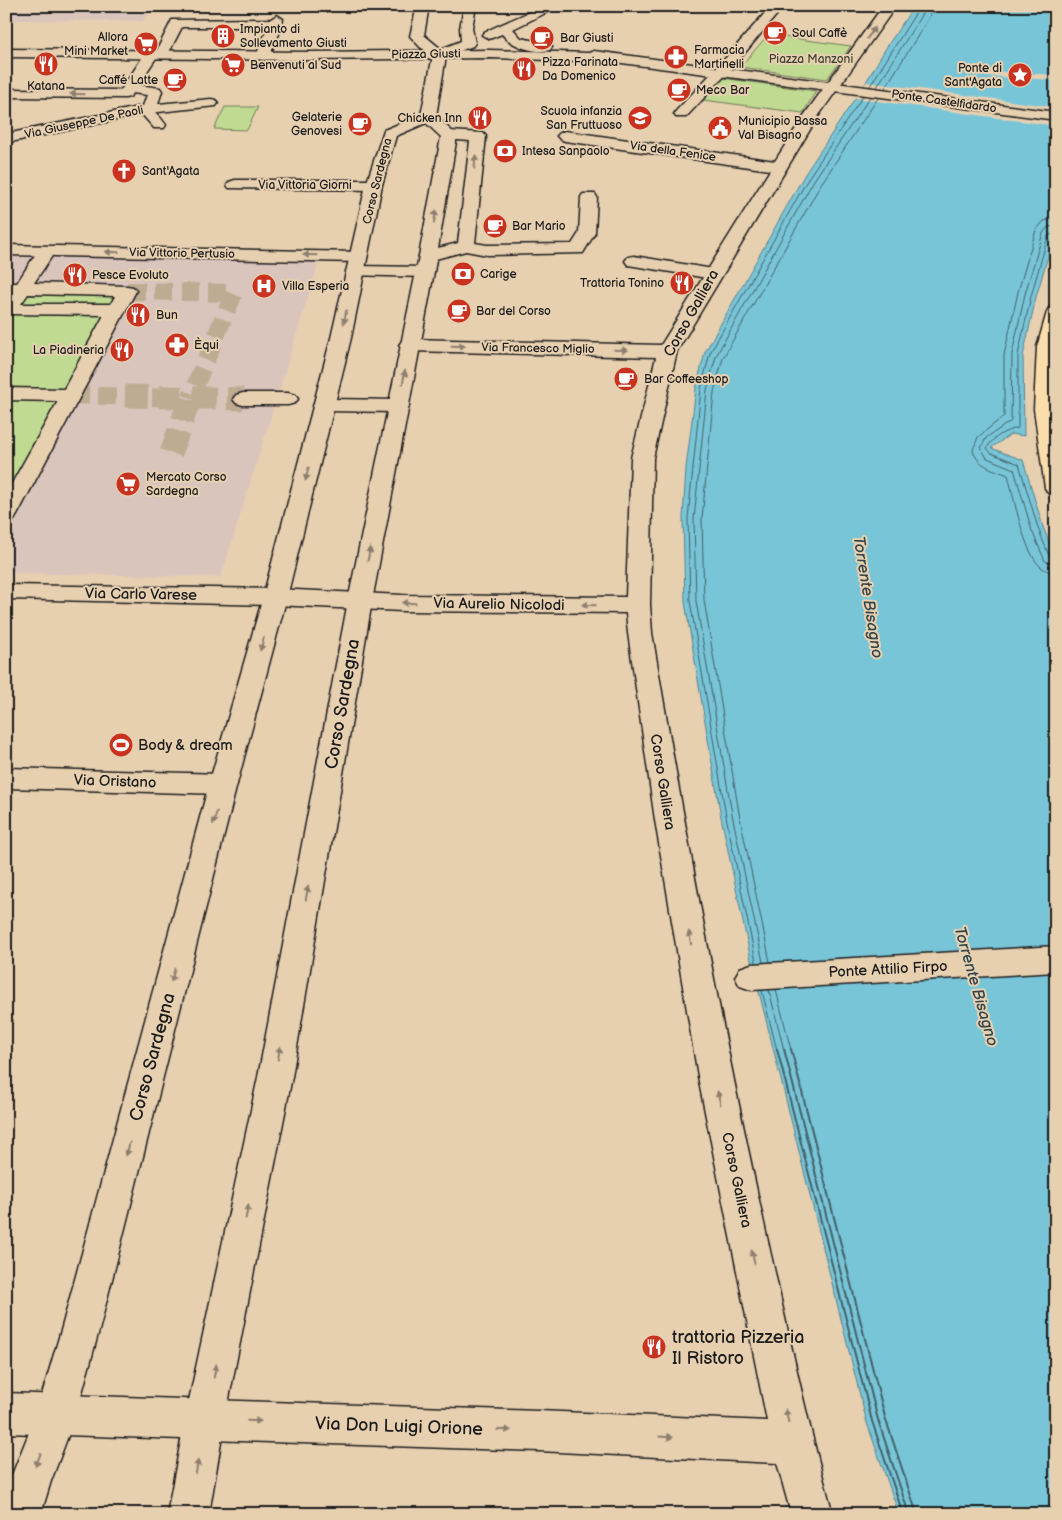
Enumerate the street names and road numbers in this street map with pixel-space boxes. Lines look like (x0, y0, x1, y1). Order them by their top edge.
street label: Piazza Giusti (391, 46, 461, 63)
street label: Ponte Castelfidardo (890, 87, 998, 116)
street label: Via Giuseppe De Paoli (23, 103, 145, 142)
street label: Corso Sardegna (360, 136, 395, 226)
street label: Via della Fenice (629, 138, 717, 165)
street label: Via Vittoria Giorni (258, 178, 352, 193)
street label: Via Vittorio Pertusio (129, 245, 235, 262)
street label: Corso Galliera (660, 266, 723, 360)
street label: Via Francesco Miglio (481, 340, 595, 357)
street label: Via Carlo Varese (85, 584, 197, 605)
street label: Via Aurelio Nicolodi (433, 594, 565, 615)
street label: Corso Sardegna (321, 637, 364, 771)
street label: Corso Galliera (646, 733, 679, 831)
street label: Via Oristano (73, 771, 157, 792)
street label: Ponte Attilio Firpo (828, 957, 948, 982)
street label: Corso Sardegna (125, 991, 180, 1124)
street label: Corso Galliera (717, 1131, 756, 1230)
street label: Via Don Luigi Orione (315, 1413, 484, 1440)

